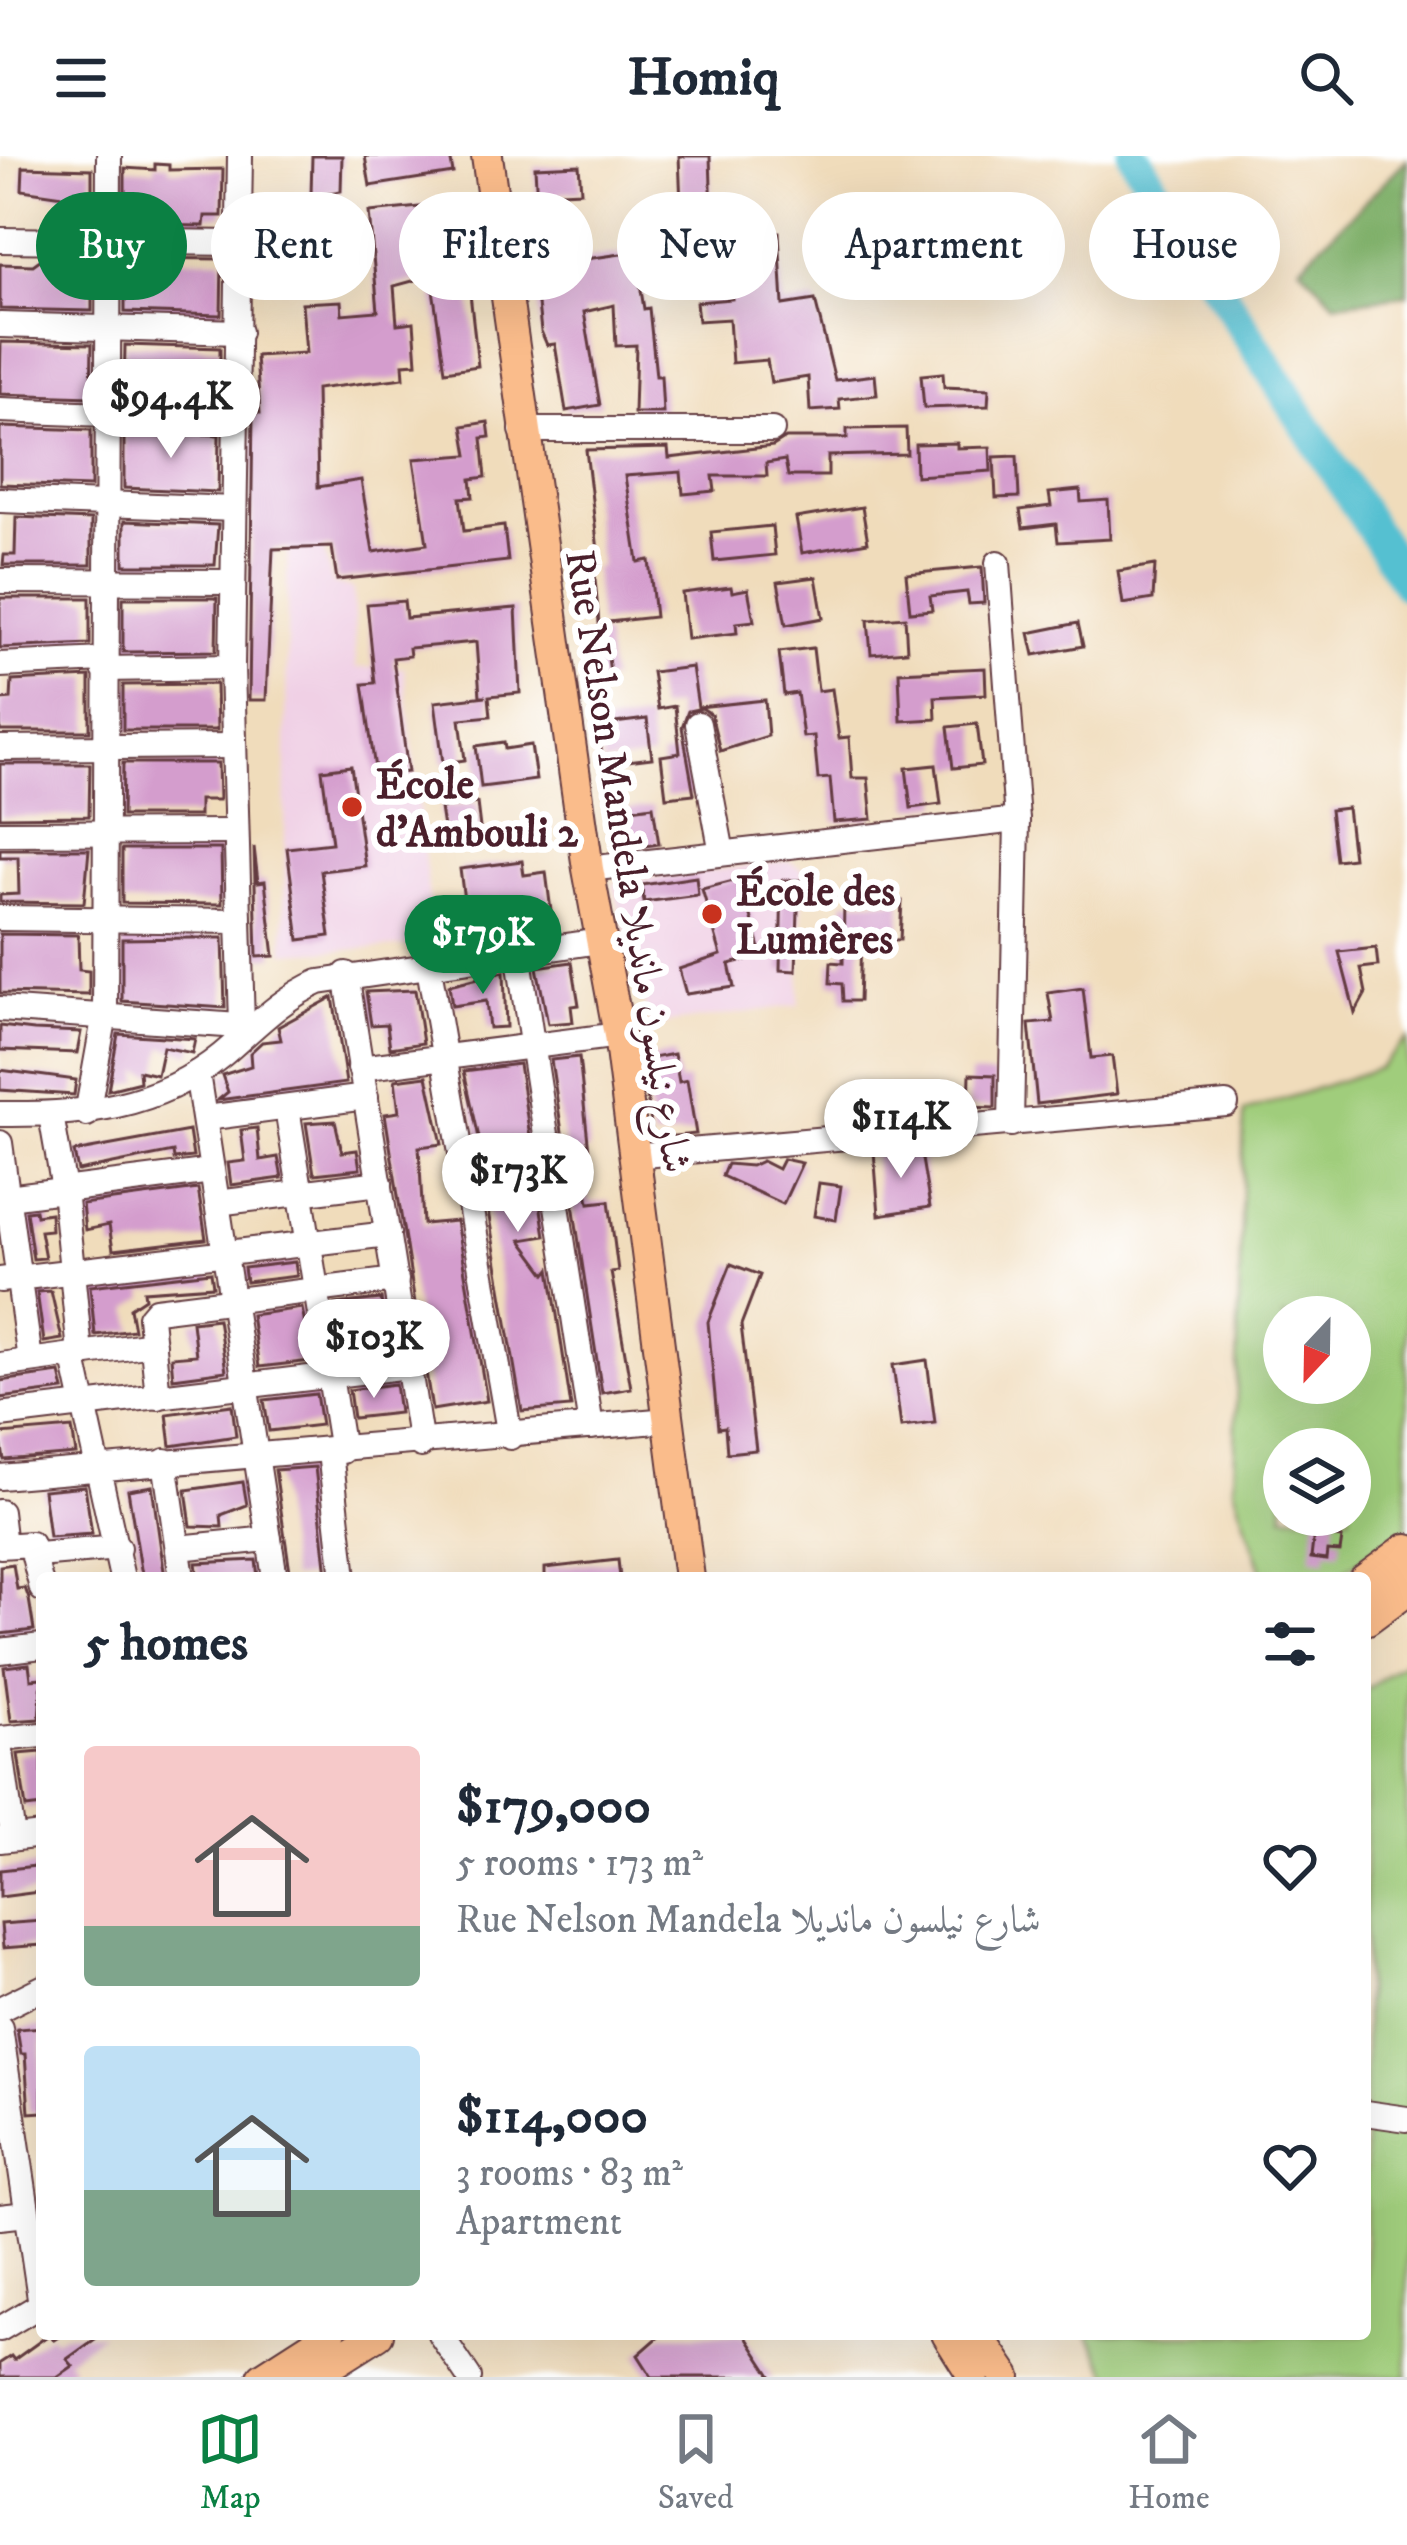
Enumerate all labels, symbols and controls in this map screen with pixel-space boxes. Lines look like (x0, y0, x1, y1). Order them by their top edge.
icon: menu (48, 45, 114, 111)
text: Homiq (628, 45, 779, 112)
icon: search (1293, 45, 1359, 111)
chip: Buy (36, 192, 187, 300)
chip: Rent (211, 192, 375, 300)
chip: Filters (399, 192, 593, 300)
chip: New (617, 192, 778, 300)
chip: Apartment (802, 192, 1065, 300)
chip: House (1089, 192, 1280, 300)
pin: $94.4K (73, 359, 269, 461)
text: $94.4K (109, 373, 233, 422)
street label: Rue Nelson Mandela شارع نيلسون مانديلا (545, 546, 702, 1178)
place label: École d'Ambouli 2 (376, 758, 578, 860)
marker: École d'Ambouli 2 (339, 794, 365, 820)
place label: École des Lumières (736, 865, 895, 967)
pin: $179K (399, 895, 567, 997)
marker: École des Lumières (699, 901, 725, 927)
text: $179K (431, 909, 535, 958)
pin: $114K (817, 1079, 985, 1181)
text: $114K (851, 1093, 951, 1142)
pin: $173K (434, 1133, 602, 1235)
text: $173K (469, 1147, 567, 1196)
north arrow (1263, 1296, 1371, 1404)
map controls (1263, 1296, 1371, 1536)
pin: $103K (290, 1299, 458, 1401)
text: $103K (325, 1313, 423, 1362)
button: layers (1263, 1428, 1371, 1536)
icon: filters (1257, 1611, 1323, 1677)
text: 5 homes (84, 1612, 248, 1676)
text: $179,000 (456, 1775, 651, 1839)
icon: home (180, 1794, 324, 1938)
icon: heart (1257, 1833, 1323, 1899)
text: 5 rooms · 173 m² (456, 1839, 703, 1888)
text: Rue Nelson Mandela شارع نيلسون مانديلا (456, 1896, 1041, 1945)
text: $114,000 (456, 2085, 648, 2149)
icon: home (180, 2094, 324, 2238)
icon: heart (1257, 2133, 1323, 2199)
text: 3 rooms · 83 m² (456, 2149, 683, 2198)
text: Apartment (456, 2198, 622, 2247)
tab: Map (197, 2406, 263, 2519)
tab: Saved (658, 2406, 734, 2519)
tab: Home (1128, 2406, 1210, 2519)

